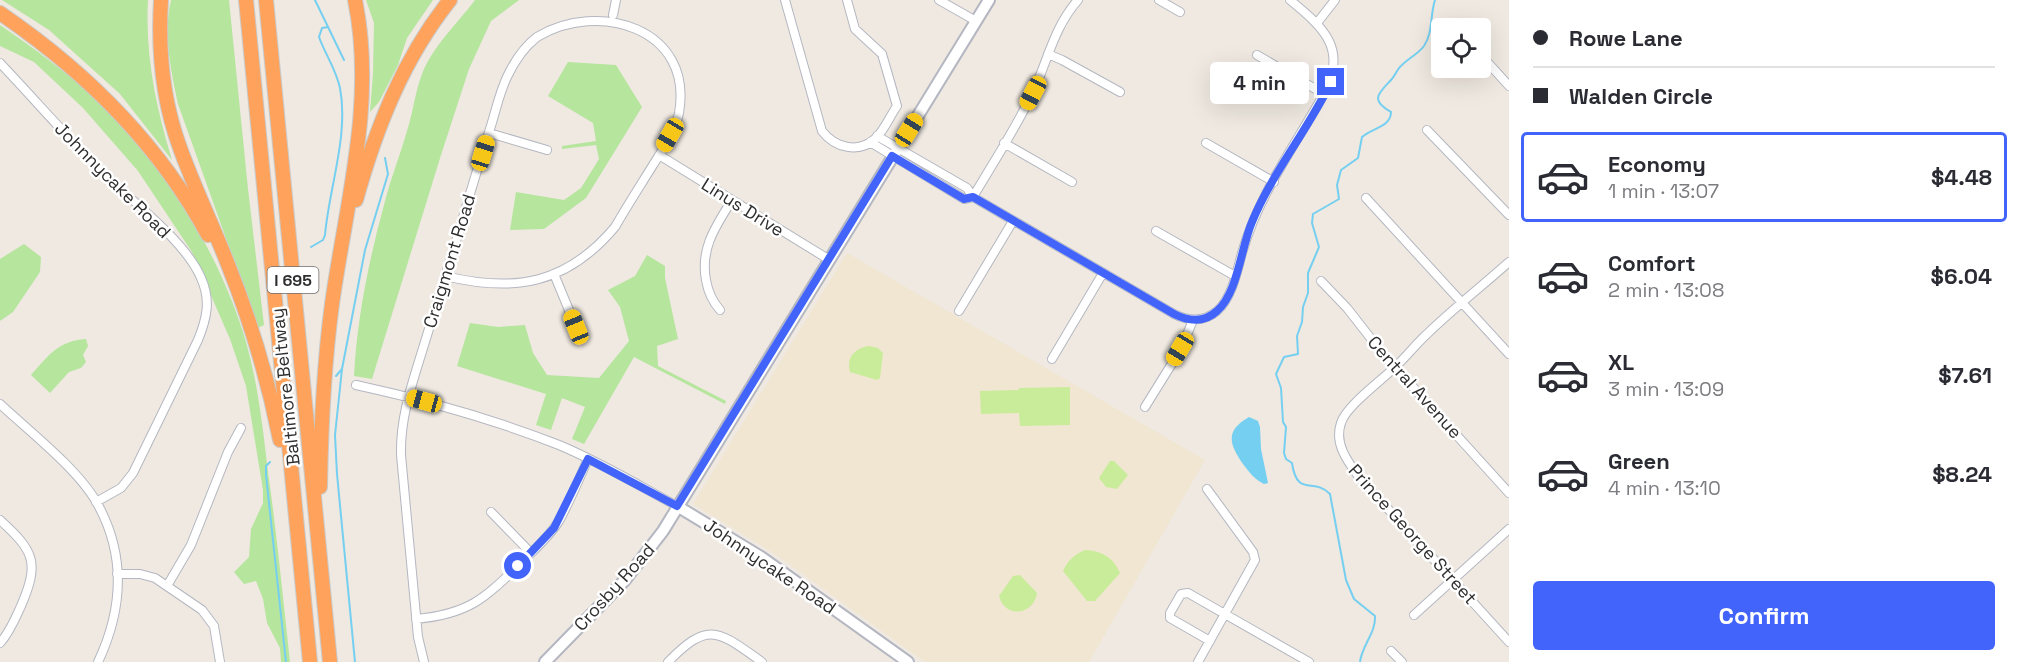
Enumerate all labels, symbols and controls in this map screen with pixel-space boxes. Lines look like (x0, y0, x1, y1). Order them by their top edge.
map controls (1431, 18, 1491, 78)
button: locate (1431, 18, 1491, 78)
text: Rowe Lane (1569, 24, 1683, 52)
callout: 4 min (1211, 61, 1310, 103)
route end (1317, 68, 1344, 95)
text: 4 min (1233, 70, 1286, 96)
car (1017, 73, 1049, 113)
text: Walden Circle (1569, 82, 1713, 110)
car (892, 110, 926, 150)
car (653, 115, 687, 155)
street label: Johnnycake Road (50, 117, 176, 243)
car (469, 133, 497, 173)
icon: car (1536, 150, 1590, 204)
text: Economy (1608, 150, 1706, 178)
text: $4.48 (1931, 163, 1992, 191)
street label: Linus Drive (697, 173, 789, 241)
text: 1 min · 13:07 (1608, 178, 1719, 204)
street label: Craigmont Road (418, 191, 480, 331)
icon: car (1536, 249, 1590, 303)
text: Comfort (1608, 249, 1696, 277)
text: $6.04 (1931, 262, 1992, 290)
road number: I 695 (268, 267, 318, 293)
text: 2 min · 13:08 (1608, 277, 1724, 303)
street label: Baltimore Beltway (265, 307, 305, 467)
car (561, 307, 591, 347)
car (1163, 329, 1197, 369)
street label: Central Avenue (1363, 331, 1467, 443)
icon: car (1536, 348, 1590, 402)
text: XL (1608, 348, 1634, 376)
text: $7.61 (1938, 361, 1992, 389)
text: 3 min · 13:09 (1608, 376, 1724, 402)
car (404, 388, 444, 414)
icon: car (1536, 447, 1590, 501)
text: Green (1608, 447, 1670, 475)
street label: Prince George Street (1344, 459, 1482, 609)
text: $8.24 (1932, 460, 1992, 488)
text: 4 min · 13:10 (1608, 475, 1721, 501)
street label: Johnnycake Road (699, 513, 841, 619)
street label: Crosby Road (569, 538, 659, 636)
route start (504, 552, 531, 579)
button: Confirm (1533, 581, 1995, 650)

